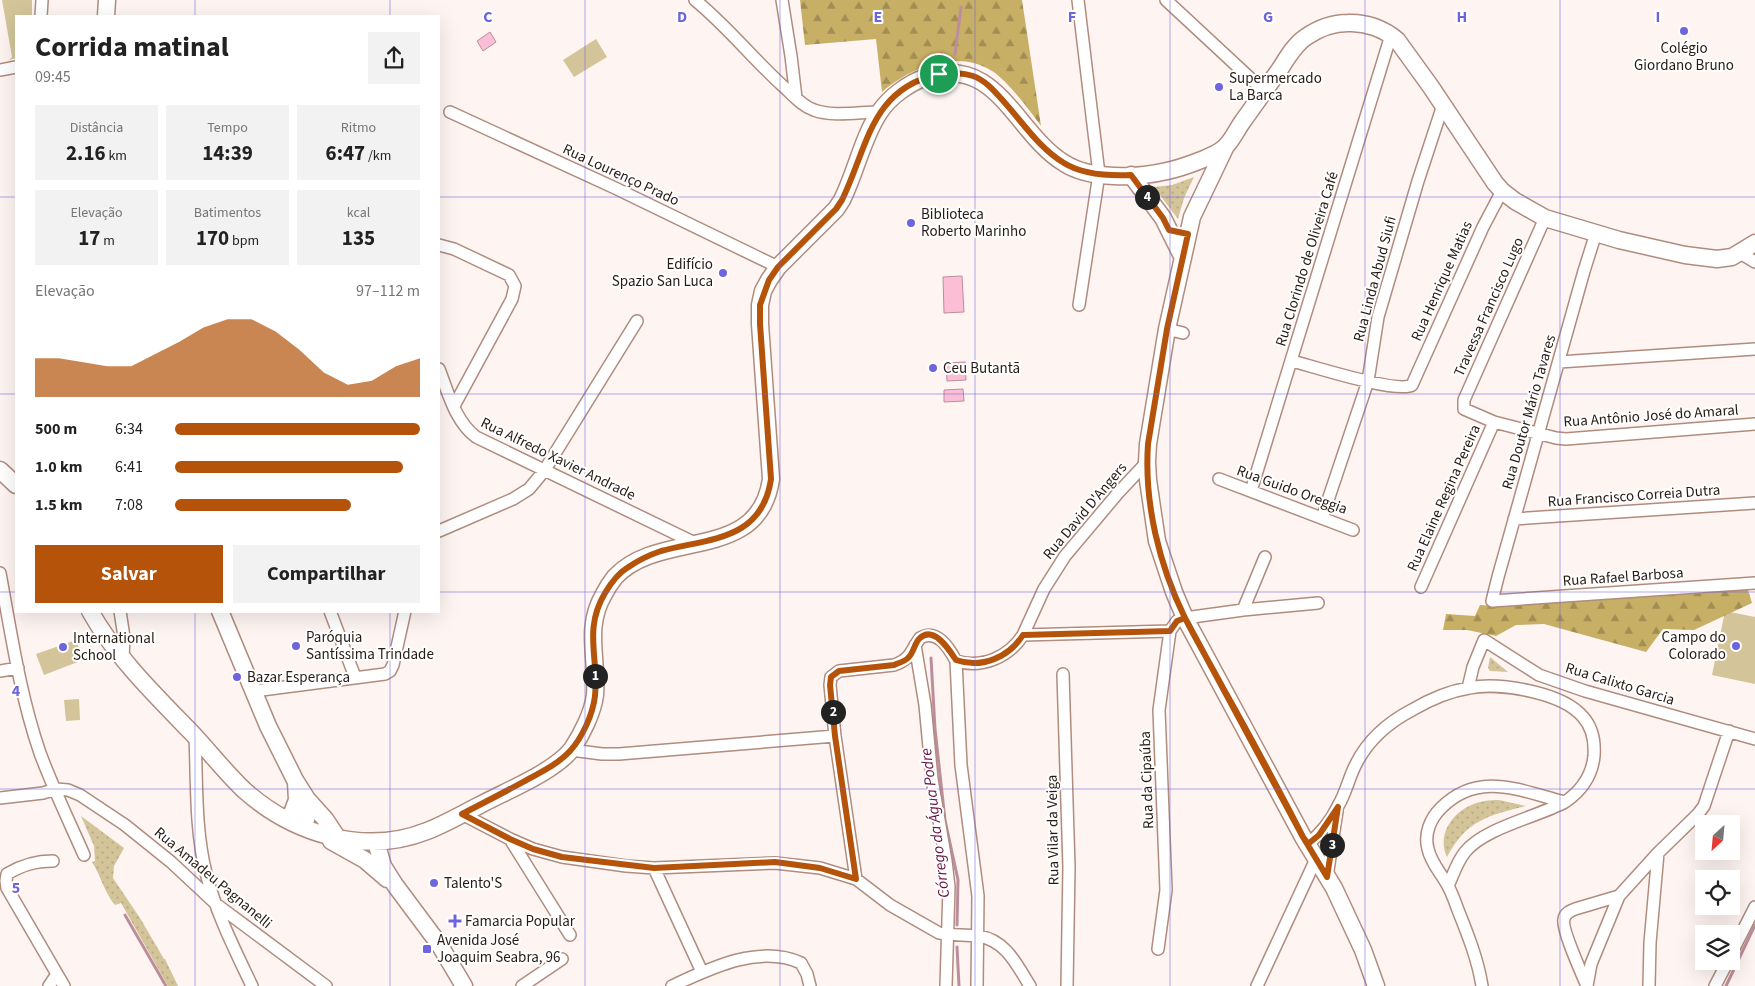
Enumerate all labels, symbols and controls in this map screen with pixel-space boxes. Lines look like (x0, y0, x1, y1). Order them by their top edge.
text: C (483, 6, 493, 28)
text: D (677, 6, 687, 28)
text: E (874, 6, 882, 28)
text: F (1068, 6, 1076, 28)
text: G (1263, 6, 1273, 28)
text: H (1457, 6, 1467, 28)
text: I (1656, 6, 1660, 28)
marker: Colégio Giordano Bruno (1678, 25, 1690, 37)
text: Corrida matinal (35, 27, 229, 67)
button: share (368, 32, 420, 84)
place label: Colégio Giordano Bruno (1634, 38, 1734, 76)
pin (918, 53, 960, 95)
icon: arrive (925, 60, 953, 88)
text: 09:45 (35, 66, 71, 88)
place label: Supermercado La Barca (1229, 68, 1322, 106)
marker: Supermercado La Barca (1213, 81, 1225, 93)
text: Distância (70, 118, 123, 138)
text: Tempo (207, 118, 248, 138)
text: Ritmo (341, 118, 376, 138)
text: 2.16 (66, 138, 106, 168)
text: 14:39 (202, 138, 253, 168)
text: 6:47 (326, 138, 365, 168)
street label: Rua Lourenço Prado (559, 139, 683, 211)
text: km (106, 146, 127, 166)
text: /km (365, 146, 391, 166)
street label: Rua Clorindo de Oliveira Café (1270, 169, 1344, 349)
pin: 4 (1134, 184, 1160, 210)
text: 4 (1144, 187, 1151, 207)
text: Elevação (70, 203, 123, 223)
text: Batimentos (194, 203, 261, 223)
text: kcal (347, 203, 370, 223)
place label: Biblioteca Roberto Marinho (921, 204, 1026, 242)
street label: Rua Linda Abud Siufi (1348, 214, 1402, 344)
marker: Biblioteca Roberto Marinho (905, 217, 917, 229)
street label: Rua Henrique Matias (1406, 218, 1478, 344)
text: 17 (78, 223, 100, 253)
text: 170 (196, 223, 229, 253)
text: 135 (342, 223, 375, 253)
text: m (100, 231, 115, 251)
text: bpm (229, 231, 259, 251)
street label: Travessa Francisco Lugo (1449, 234, 1529, 380)
place label: Edifício Spazio San Luca (612, 254, 713, 292)
marker: Edifício Spazio San Luca (717, 267, 729, 279)
text: Elevação (35, 280, 95, 302)
text: 97–112 m (356, 280, 420, 302)
street label: Rua Doutor Mário Tavares (1497, 332, 1561, 492)
place label: Ceu Butantã (943, 358, 1020, 379)
marker: Ceu Butantã (927, 362, 939, 374)
street label: Rua Antônio José do Amaral (1563, 399, 1739, 433)
street label: Rua Alfredo Xavier Andrade (477, 412, 639, 506)
text: 500 m (35, 418, 77, 440)
text: 6:34 (115, 418, 143, 440)
street label: Rua Elaine Regina Pereira (1402, 421, 1486, 575)
text: 1.0 km (35, 456, 82, 478)
text: 6:41 (115, 456, 143, 478)
street label: Rua David D'Angers (1038, 458, 1132, 564)
street label: Rua Guido Oreggia (1234, 460, 1350, 520)
street label: Rua Francisco Correia Dutra (1547, 479, 1721, 513)
text: 1.5 km (35, 494, 82, 516)
text: 7:08 (115, 494, 143, 516)
button: Salvar (35, 545, 223, 603)
button: Compartilhar (233, 545, 420, 603)
street label: Rua Rafael Barbosa (1562, 562, 1684, 592)
place label: Paróquia Santíssima Trindade (306, 627, 434, 665)
place label: Campo do Colorado (1662, 627, 1726, 665)
place label: International School (73, 628, 155, 666)
marker: Paróquia Santíssima Trindade (290, 640, 302, 652)
marker: Campo do Colorado (1730, 640, 1742, 652)
marker: International School (57, 641, 69, 653)
street label: Rua Calixto Garcia (1563, 657, 1677, 711)
pin: 1 (582, 664, 608, 688)
text: 1 (592, 666, 599, 686)
place label: Bazar Esperança (247, 667, 350, 688)
marker: Bazar Esperança (231, 671, 243, 683)
text: 4 (12, 680, 21, 702)
pin: 2 (820, 700, 846, 724)
text: 2 (830, 702, 837, 722)
street label: Rua da Cipaúba (1135, 731, 1159, 829)
water label: Córrego da Água Podre (915, 746, 955, 899)
street label: Rua Vilar da Veiga (1042, 774, 1064, 886)
north arrow (1695, 815, 1740, 860)
map controls (1695, 815, 1740, 970)
street label: Rua Amadeu Pagnanelli (150, 822, 276, 934)
pin: 3 (1320, 832, 1344, 858)
text: 3 (1329, 835, 1336, 855)
button: locate (1695, 870, 1740, 915)
place label: Talento'S (444, 873, 502, 894)
text: 5 (12, 877, 20, 899)
marker: Talento'S (428, 877, 440, 889)
place label: Famarcia Popular (465, 911, 576, 932)
marker: Famarcia Popular (449, 915, 461, 927)
button: layers (1695, 925, 1740, 970)
place label: Avenida José Joaquim Seabra, 96 (437, 930, 560, 968)
marker: Avenida José Joaquim Seabra, 96 (421, 943, 433, 955)

